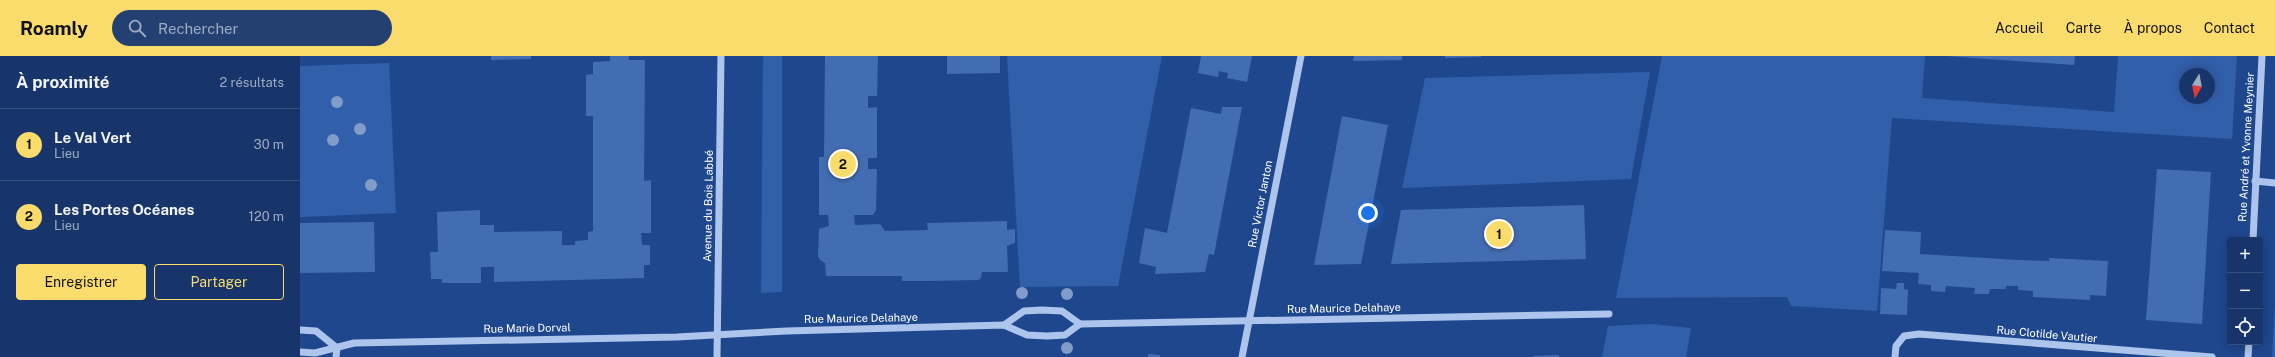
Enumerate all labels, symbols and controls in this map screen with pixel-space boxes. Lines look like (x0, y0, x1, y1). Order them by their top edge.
search box (112, 10, 392, 46)
text: Roamly (20, 17, 88, 39)
icon: search (126, 17, 148, 39)
text: Rechercher (158, 20, 238, 37)
text: Accueil (1995, 20, 2044, 36)
text: Carte (2066, 20, 2102, 36)
text: À propos (2124, 20, 2182, 36)
text: Contact (2204, 20, 2255, 36)
north arrow (2179, 68, 2215, 104)
text: À proximité (16, 72, 110, 92)
street label: Rue André et Yvonne Meynier (2236, 72, 2256, 222)
text: 2 résultats (220, 75, 284, 90)
text: Le Val Vert (54, 129, 131, 146)
text: 1 (26, 137, 32, 152)
text: 30 m (254, 137, 284, 152)
text: Lieu (54, 146, 80, 161)
pin: 2 (830, 149, 856, 179)
street label: Avenue du Bois Labbé (701, 150, 715, 262)
street label: Rue Victor Janton (1246, 159, 1274, 249)
text: Les Portes Océanes (54, 201, 194, 218)
your location (1358, 203, 1378, 223)
text: 2 (25, 209, 33, 224)
text: 120 m (249, 209, 284, 224)
text: Lieu (54, 218, 80, 233)
pin: 1 (1486, 219, 1512, 249)
map controls (2227, 237, 2263, 345)
button: + (2227, 237, 2263, 273)
button: Enregistrer (16, 264, 146, 300)
button: Partager (154, 264, 284, 300)
button: − (2227, 273, 2263, 309)
street label: Rue Maurice Delahaye (1287, 301, 1401, 315)
button: locate (2227, 309, 2263, 345)
street label: Rue Maurice Delahaye (804, 311, 918, 325)
street label: Rue Marie Dorval (483, 321, 571, 335)
street label: Rue Clotilde Vautier (1996, 324, 2098, 344)

